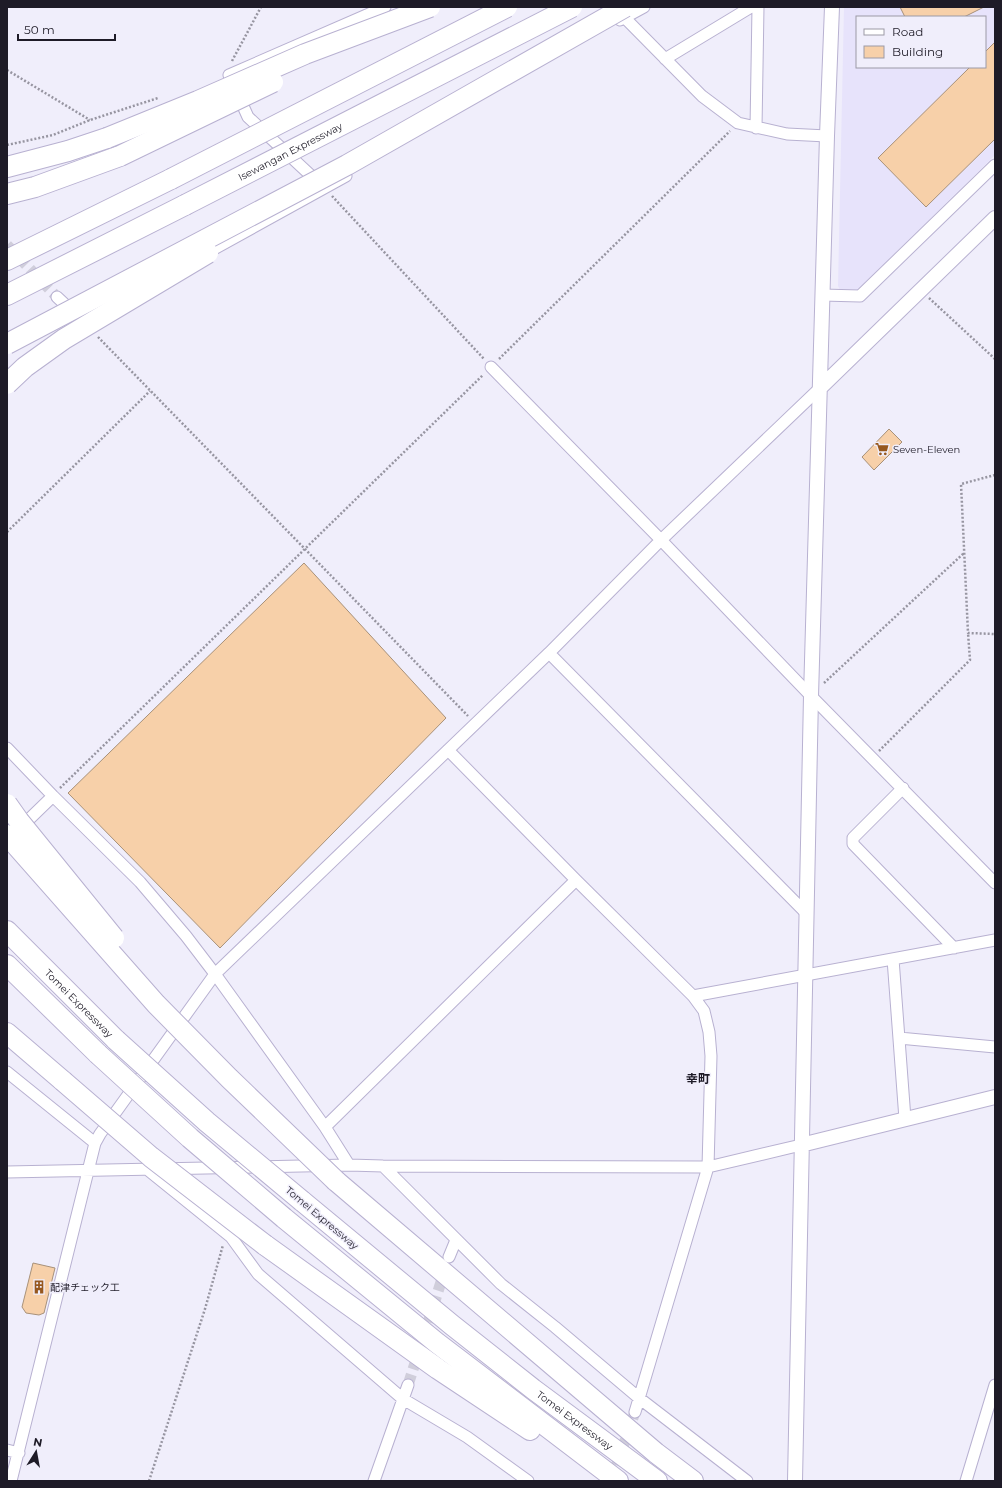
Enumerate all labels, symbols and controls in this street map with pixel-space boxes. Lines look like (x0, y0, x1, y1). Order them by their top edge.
scale bar (18, 16, 115, 42)
legend (856, 16, 986, 68)
text: 50 m (24, 22, 55, 37)
text: Road (892, 24, 923, 39)
text: Building (892, 44, 943, 59)
street label: Isewangan Expressway (236, 119, 345, 183)
supermarket icon: Seven-Eleven (874, 441, 890, 457)
place label: Seven-Eleven (893, 443, 960, 456)
street label: Tomei Expressway (42, 966, 116, 1040)
district label: 幸町 (686, 1071, 710, 1086)
street label: Tomei Expressway (283, 1184, 362, 1253)
building icon: 配津チェック工 (31, 1279, 47, 1295)
place label: 配津チェック工 (50, 1281, 120, 1294)
street label: Tomei Expressway (534, 1388, 616, 1453)
north arrow (16, 1432, 56, 1472)
text: N (32, 1434, 44, 1450)

